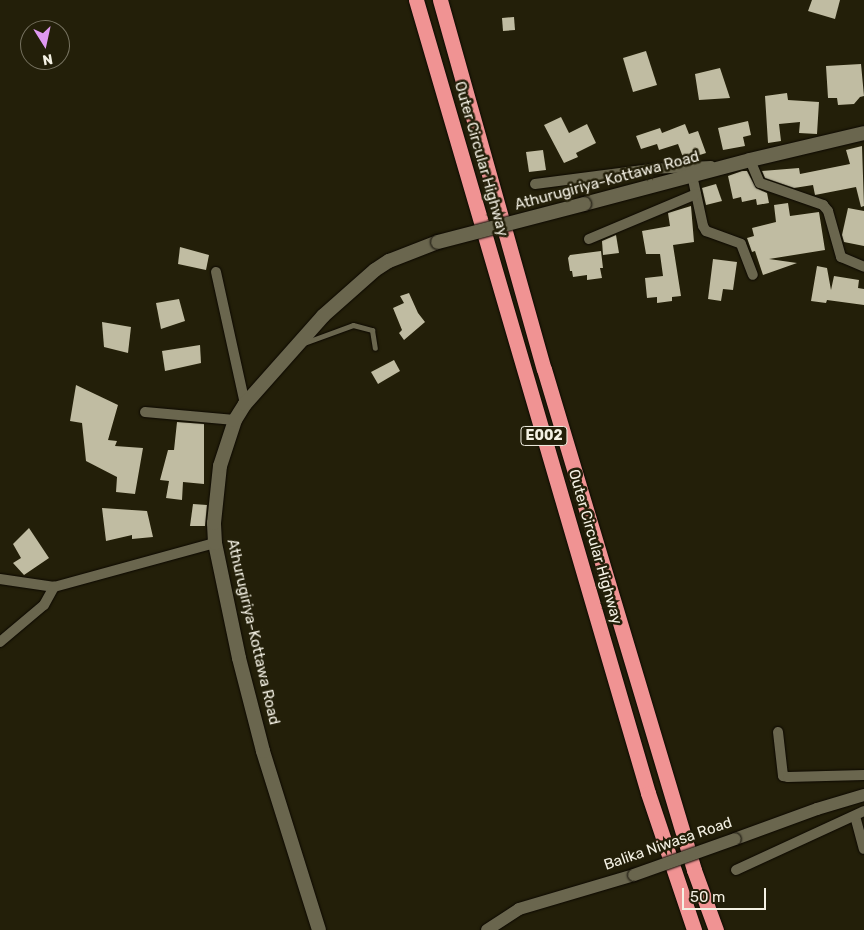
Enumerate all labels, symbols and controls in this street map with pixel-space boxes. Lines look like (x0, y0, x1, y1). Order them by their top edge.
north arrow (20, 20, 70, 70)
text: N (41, 50, 54, 69)
street label: Outer Circular Highway (450, 79, 512, 239)
street label: Athurugiriya-Kottawa Road (513, 148, 701, 214)
road number: E002 (520, 424, 568, 448)
street label: Outer Circular Highway (564, 467, 626, 627)
street label: Athurugiriya-Kottawa Road (223, 537, 283, 727)
street label: Balika Niwasa Road (602, 814, 734, 874)
scale bar (684, 878, 768, 910)
text: 50 m (690, 888, 725, 906)

